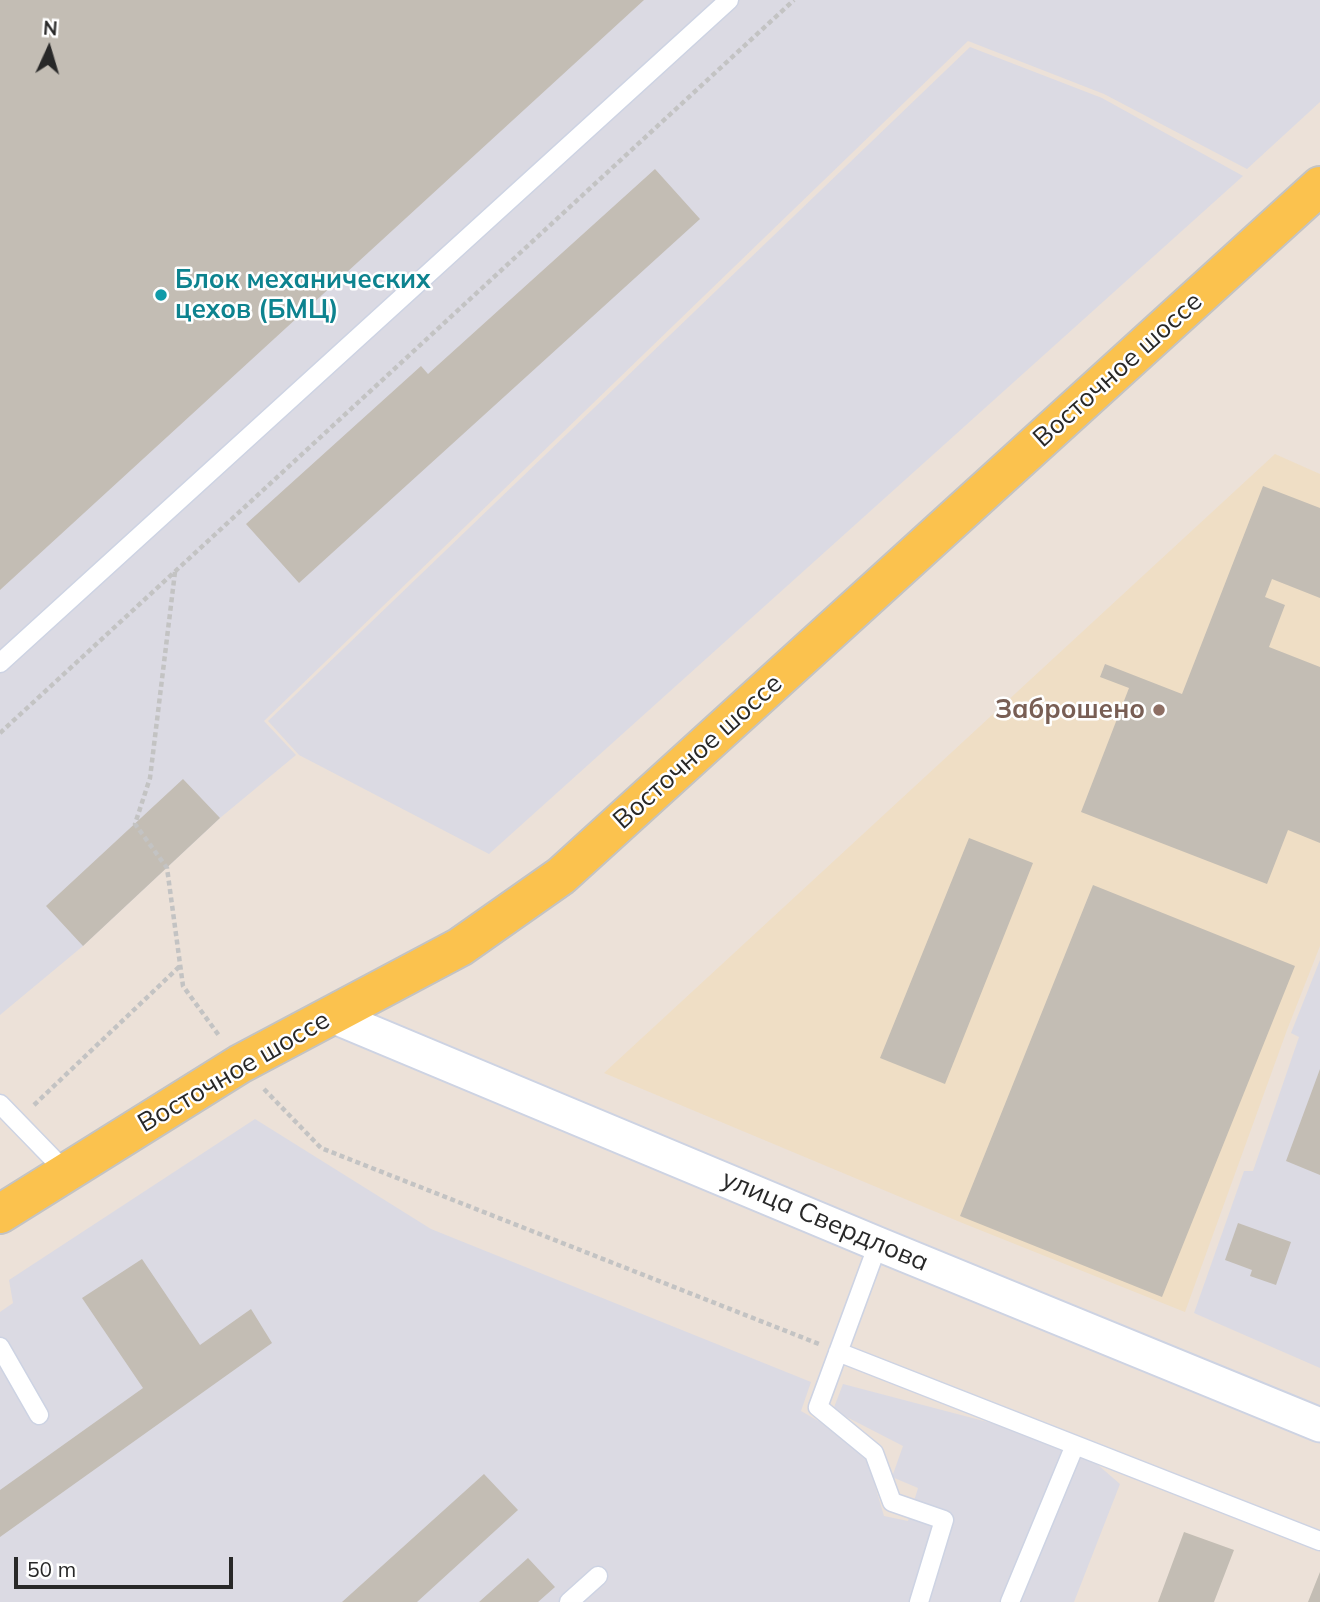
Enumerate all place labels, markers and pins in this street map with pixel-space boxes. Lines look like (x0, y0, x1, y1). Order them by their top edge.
place label: Блок механических цехов (БМЦ) (175, 264, 431, 326)
marker: Блок механических цехов (БМЦ) (153, 287, 169, 303)
place label: Заброшено (995, 694, 1145, 726)
marker: Заброшено (1151, 702, 1167, 718)

